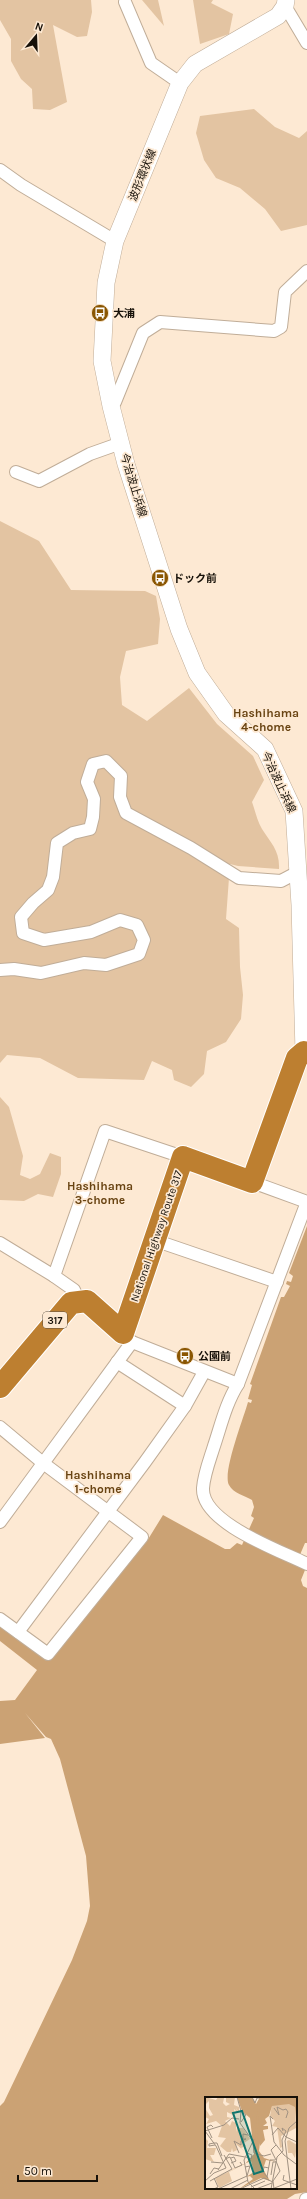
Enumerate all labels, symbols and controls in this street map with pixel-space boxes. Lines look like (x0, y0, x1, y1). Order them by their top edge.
north arrow (16, 16, 56, 56)
text: N (33, 20, 45, 34)
street label: 波形環状線 (126, 147, 159, 203)
bus stop icon: 大浦 (90, 303, 110, 323)
place label: 大浦 (113, 307, 135, 320)
street label: 今治波止浜線 (118, 452, 149, 519)
bus stop icon: ドック前 (150, 568, 170, 588)
place label: ドック前 (173, 572, 217, 585)
district label: Hashihama 4-chome (233, 706, 299, 734)
street label: 今治波止浜線 (259, 750, 298, 815)
street label: National Highway Route 317 (128, 1169, 185, 1303)
district label: Hashihama 3-chome (67, 1179, 133, 1207)
road number: 317 (43, 1312, 67, 1328)
bus stop icon: 公園前 (175, 1346, 195, 1366)
place label: 公園前 (198, 1350, 231, 1363)
district label: Hashihama 1-chome (65, 1468, 131, 1496)
inset map (205, 2097, 297, 2189)
scale bar (18, 2157, 97, 2183)
text: 50 m (24, 2164, 52, 2178)

